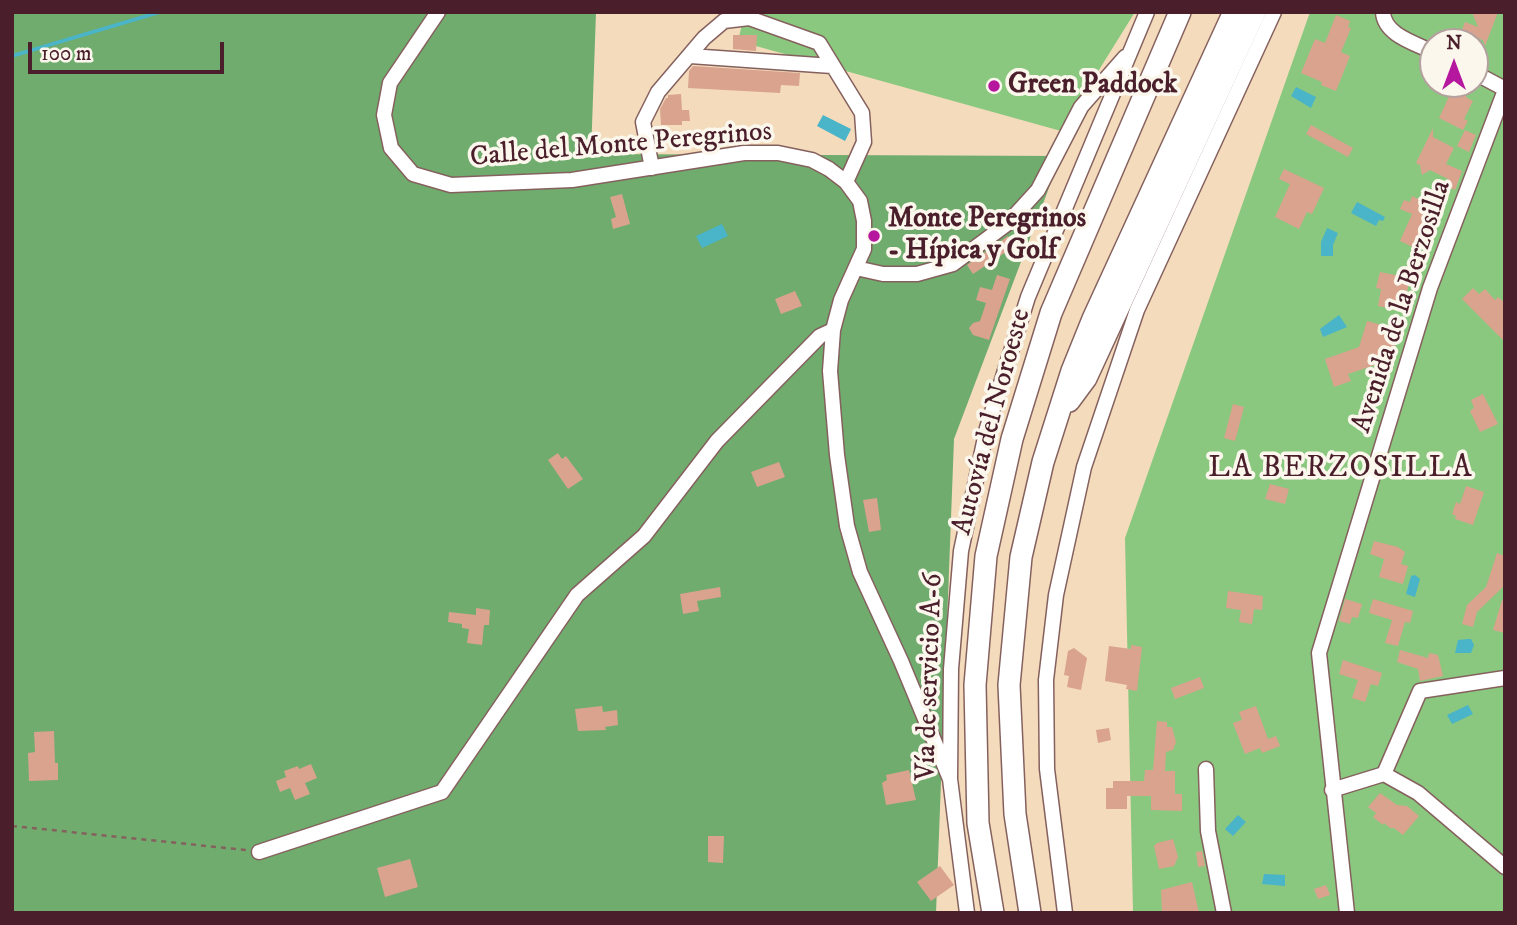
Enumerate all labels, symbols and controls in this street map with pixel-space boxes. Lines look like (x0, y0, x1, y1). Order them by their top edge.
scale bar (32, 28, 228, 72)
north arrow (1419, 28, 1489, 98)
text: N (1446, 32, 1462, 55)
text: 100 m (41, 41, 92, 67)
place label: Green Paddock (1008, 69, 1177, 103)
marker: Green Paddock (986, 78, 1002, 94)
street label: Calle del Monte Peregrinos (469, 116, 773, 176)
street label: Avenida de la Berzosilla (1346, 177, 1460, 437)
place label: Monte Peregrinos - Hípica y Golf (888, 203, 1086, 269)
marker: Monte Peregrinos - Hípica y Golf (866, 228, 882, 244)
street label: Autovía del Noroeste (947, 305, 1039, 539)
district label: LA BERZOSILLA (1210, 452, 1472, 488)
street label: Vía de servicio A-6 (911, 573, 951, 781)

